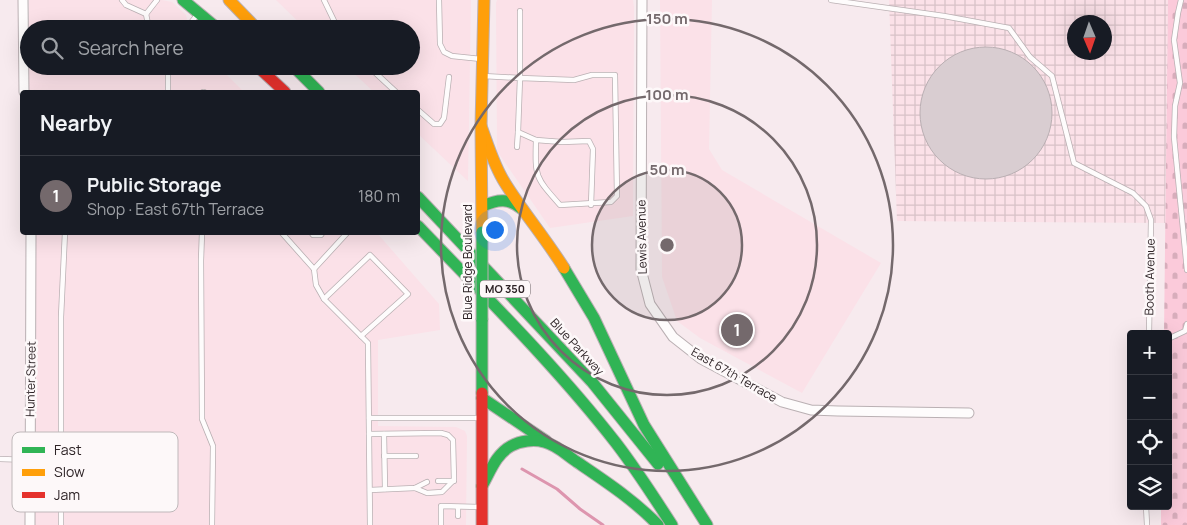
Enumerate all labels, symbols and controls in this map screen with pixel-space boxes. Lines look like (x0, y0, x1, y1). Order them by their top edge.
text: 150 m (646, 8, 688, 29)
north arrow (1067, 15, 1112, 60)
search box (20, 20, 420, 75)
icon: search (38, 34, 66, 62)
text: Search here (78, 35, 184, 61)
text: 100 m (646, 84, 688, 105)
text: Nearby (40, 109, 112, 137)
text: 50 m (649, 159, 685, 180)
text: Public Storage (87, 172, 221, 198)
text: 1 (52, 185, 60, 207)
text: 180 m (358, 185, 400, 207)
text: Shop · East 67th Terrace (87, 198, 264, 220)
street label: Lewis Avenue (632, 200, 651, 275)
street label: Blue Ridge Boulevard (459, 204, 476, 320)
your location (482, 217, 508, 243)
centre of rings (658, 236, 676, 254)
street label: Booth Avenue (1140, 238, 1159, 316)
road number: MO 350 (480, 280, 530, 298)
pin: 1 (721, 311, 753, 349)
street label: Blue Parkway (547, 314, 609, 379)
map controls (1127, 330, 1172, 510)
button: + (1127, 330, 1172, 375)
street label: Hunter Street (21, 341, 40, 417)
street label: East 67th Terrace (688, 343, 780, 406)
button: − (1127, 375, 1172, 420)
button: locate (1127, 420, 1172, 465)
legend (12, 432, 178, 512)
text: Fast (54, 440, 82, 459)
text: Slow (54, 462, 85, 481)
button: layers (1127, 465, 1172, 510)
text: Jam (54, 485, 80, 504)

